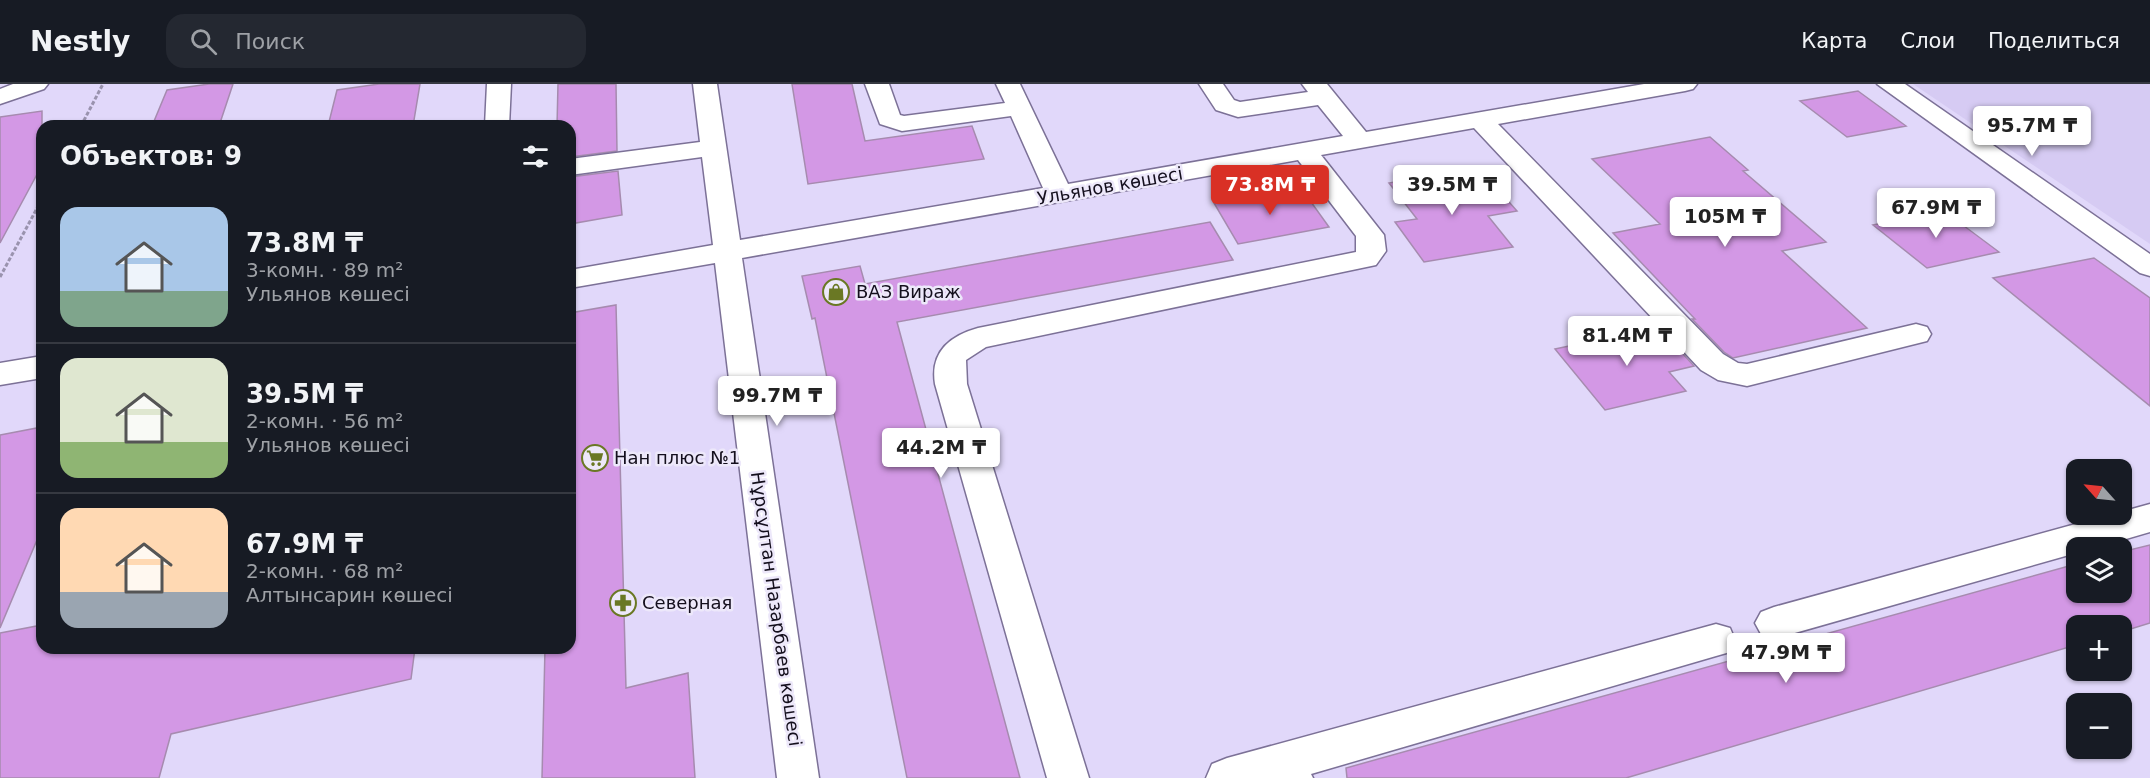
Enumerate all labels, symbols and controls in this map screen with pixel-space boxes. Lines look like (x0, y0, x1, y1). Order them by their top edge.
search box (166, 14, 586, 68)
text: Nestly (30, 25, 130, 58)
icon: search (187, 25, 220, 58)
text: Поиск (235, 29, 305, 54)
text: Карта (1801, 29, 1867, 53)
text: Слои (1900, 29, 1955, 53)
text: Поделиться (1988, 29, 2120, 53)
pin: 95.7M ₸ (1977, 106, 2087, 157)
text: 95.7M ₸ (1987, 113, 2077, 137)
icon: filters (519, 140, 552, 173)
text: Объектов: 9 (60, 141, 242, 171)
street label: Ульянов көшесі (1036, 162, 1184, 209)
pin: 73.8M ₸ (1215, 165, 1325, 216)
pin: 39.5M ₸ (1397, 165, 1507, 216)
text: 73.8M ₸ (1225, 172, 1315, 196)
text: 39.5M ₸ (1407, 172, 1497, 196)
pin: 67.9M ₸ (1881, 188, 1991, 239)
text: 67.9M ₸ (1891, 195, 1981, 219)
pin: 105M ₸ (1676, 197, 1774, 248)
text: 105M ₸ (1684, 204, 1766, 228)
text: 73.8M ₸ (246, 228, 363, 258)
icon: home (108, 231, 180, 303)
text: 3-комн. · 89 m² (246, 258, 403, 282)
shop icon: ВАЗ Вираж (821, 277, 851, 307)
place label: ВАЗ Вираж (856, 281, 961, 302)
text: Ульянов көшесі (246, 282, 410, 306)
pin: 81.4M ₸ (1572, 316, 1682, 367)
text: 81.4M ₸ (1582, 323, 1672, 347)
pin: 99.7M ₸ (722, 376, 832, 427)
text: 39.5M ₸ (246, 379, 363, 409)
icon: home (108, 382, 180, 454)
text: 99.7M ₸ (732, 383, 822, 407)
text: 2-комн. · 56 m² (246, 409, 403, 433)
pin: 44.2M ₸ (886, 428, 996, 479)
text: Ульянов көшесі (246, 433, 410, 457)
text: 44.2M ₸ (896, 435, 986, 459)
supermarket icon: Нан плюс №1 (580, 443, 610, 473)
place label: Нан плюс №1 (614, 447, 740, 468)
north arrow (2066, 459, 2132, 525)
map controls (2066, 459, 2132, 759)
street label: Нұрсұлтан Назарбаев көшесі (747, 470, 806, 748)
text: 67.9M ₸ (246, 529, 363, 559)
icon: home (108, 532, 180, 604)
button: layers (2066, 537, 2132, 603)
text: 2-комн. · 68 m² (246, 559, 403, 583)
text: Алтынсарин көшесі (246, 583, 453, 607)
pharmacy icon: Северная (608, 588, 638, 618)
place label: Северная (642, 592, 732, 613)
button: + (2066, 615, 2132, 681)
pin: 47.9M ₸ (1731, 633, 1841, 684)
text: 47.9M ₸ (1741, 640, 1831, 664)
button: − (2066, 693, 2132, 759)

